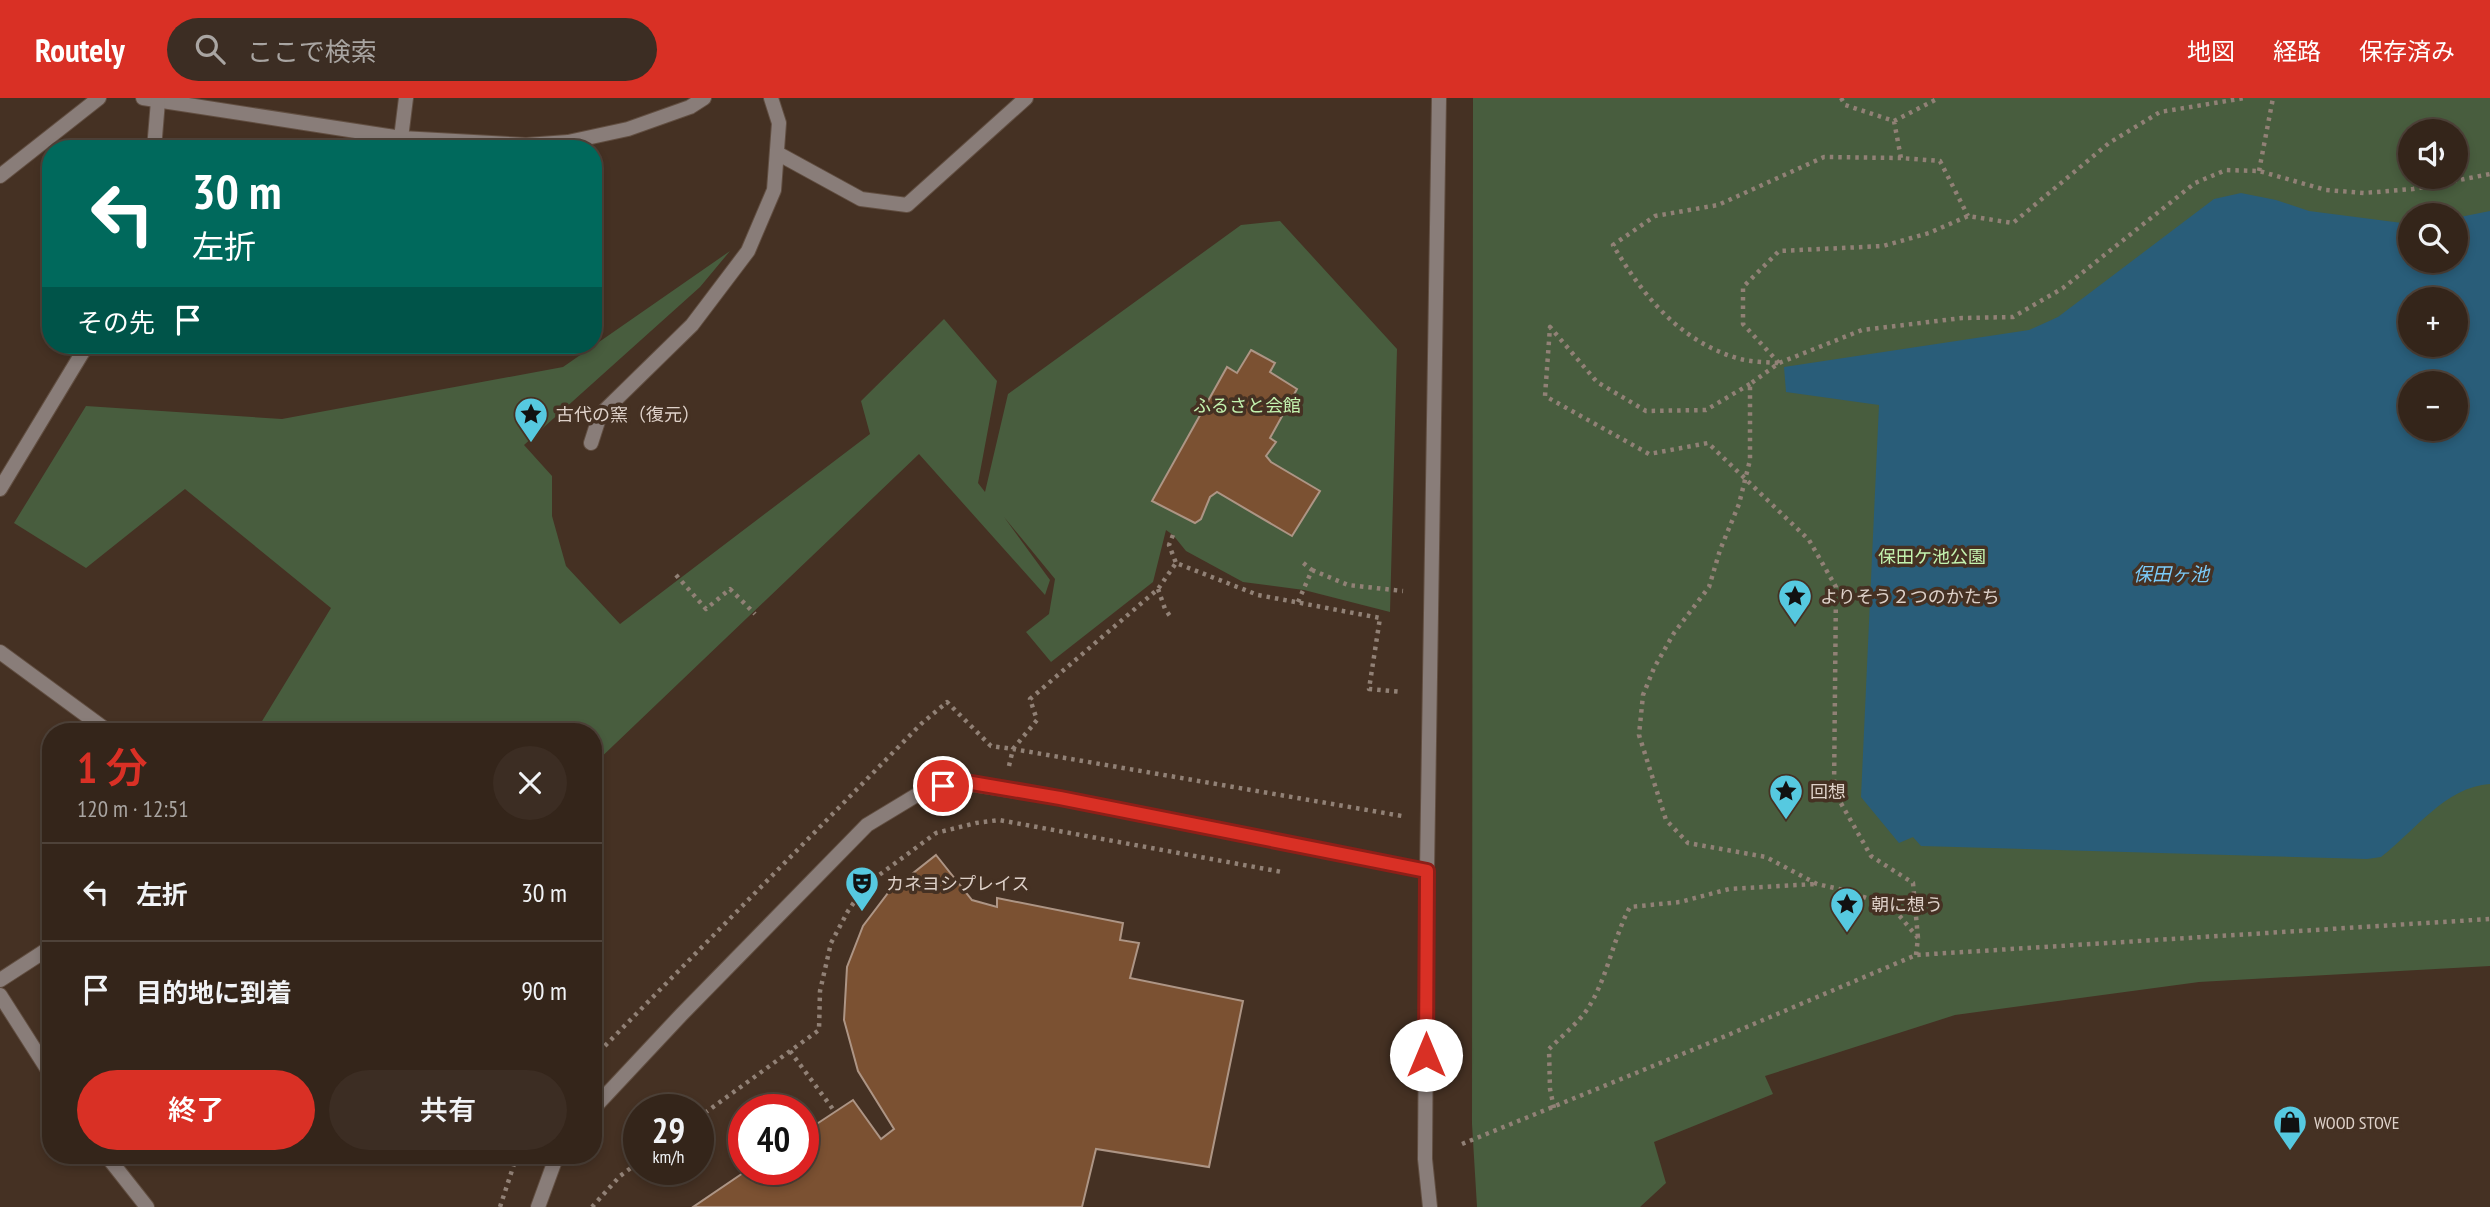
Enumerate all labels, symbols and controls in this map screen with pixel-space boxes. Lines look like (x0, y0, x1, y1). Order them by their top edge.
search box (167, 18, 657, 81)
text: Routely (35, 28, 125, 71)
icon: search (191, 30, 229, 68)
text: ここで検索 (247, 35, 377, 68)
text: 地図 (2187, 36, 2235, 67)
text: 経路 (2273, 36, 2321, 67)
text: 保存済み (2359, 36, 2455, 67)
map controls (2398, 119, 2468, 441)
button: sound (2398, 119, 2468, 189)
text: 30 m (192, 159, 281, 223)
icon: left (77, 168, 168, 259)
button: search (2398, 203, 2468, 273)
text: 左折 (192, 225, 256, 267)
button: + (2398, 287, 2468, 357)
icon: arrive (169, 301, 207, 339)
text: その先 (77, 306, 155, 339)
button: − (2398, 371, 2468, 441)
park label: ふるさと会館 (1193, 394, 1301, 417)
place icon: 古代の窯（復元） (512, 395, 550, 444)
place label: 古代の窯（復元） (556, 403, 700, 426)
park label: 保田ケ池公園 (1878, 545, 1986, 568)
water label: 保田ヶ池 (2133, 562, 2211, 586)
place icon: よりそう２つのかたち (1776, 577, 1814, 626)
place label: よりそう２つのかたち (1820, 585, 2000, 608)
text: 1 分 (77, 740, 148, 795)
button: close (493, 746, 567, 820)
pin (913, 756, 973, 816)
icon: arrive (924, 767, 962, 805)
place icon: 回想 (1767, 772, 1805, 821)
place label: 回想 (1810, 780, 1846, 803)
text: 120 m · 12:51 (77, 794, 189, 823)
theatre icon: カネヨシプレイス (843, 864, 881, 913)
place label: カネヨシプレイス (886, 872, 1029, 895)
icon: left (77, 873, 115, 911)
text: 30 m (521, 876, 567, 909)
text: 左折 (136, 878, 188, 911)
place icon: 朝に想う (1828, 885, 1866, 934)
place label: 朝に想う (1871, 893, 1943, 916)
icon: arrive (77, 971, 115, 1009)
text: 90 m (521, 974, 567, 1007)
text: 目的地に到着 (136, 976, 292, 1009)
position arrow (1389, 1018, 1463, 1092)
button: 終了 (77, 1070, 315, 1150)
button: 共有 (329, 1070, 567, 1150)
speed limit sign: 40 (728, 1094, 819, 1185)
shop icon: WOOD STOVE (2271, 1103, 2309, 1152)
text: 29 (652, 1107, 685, 1153)
place label: WOOD STOVE (2314, 1111, 2399, 1134)
text: km/h (653, 1145, 684, 1168)

